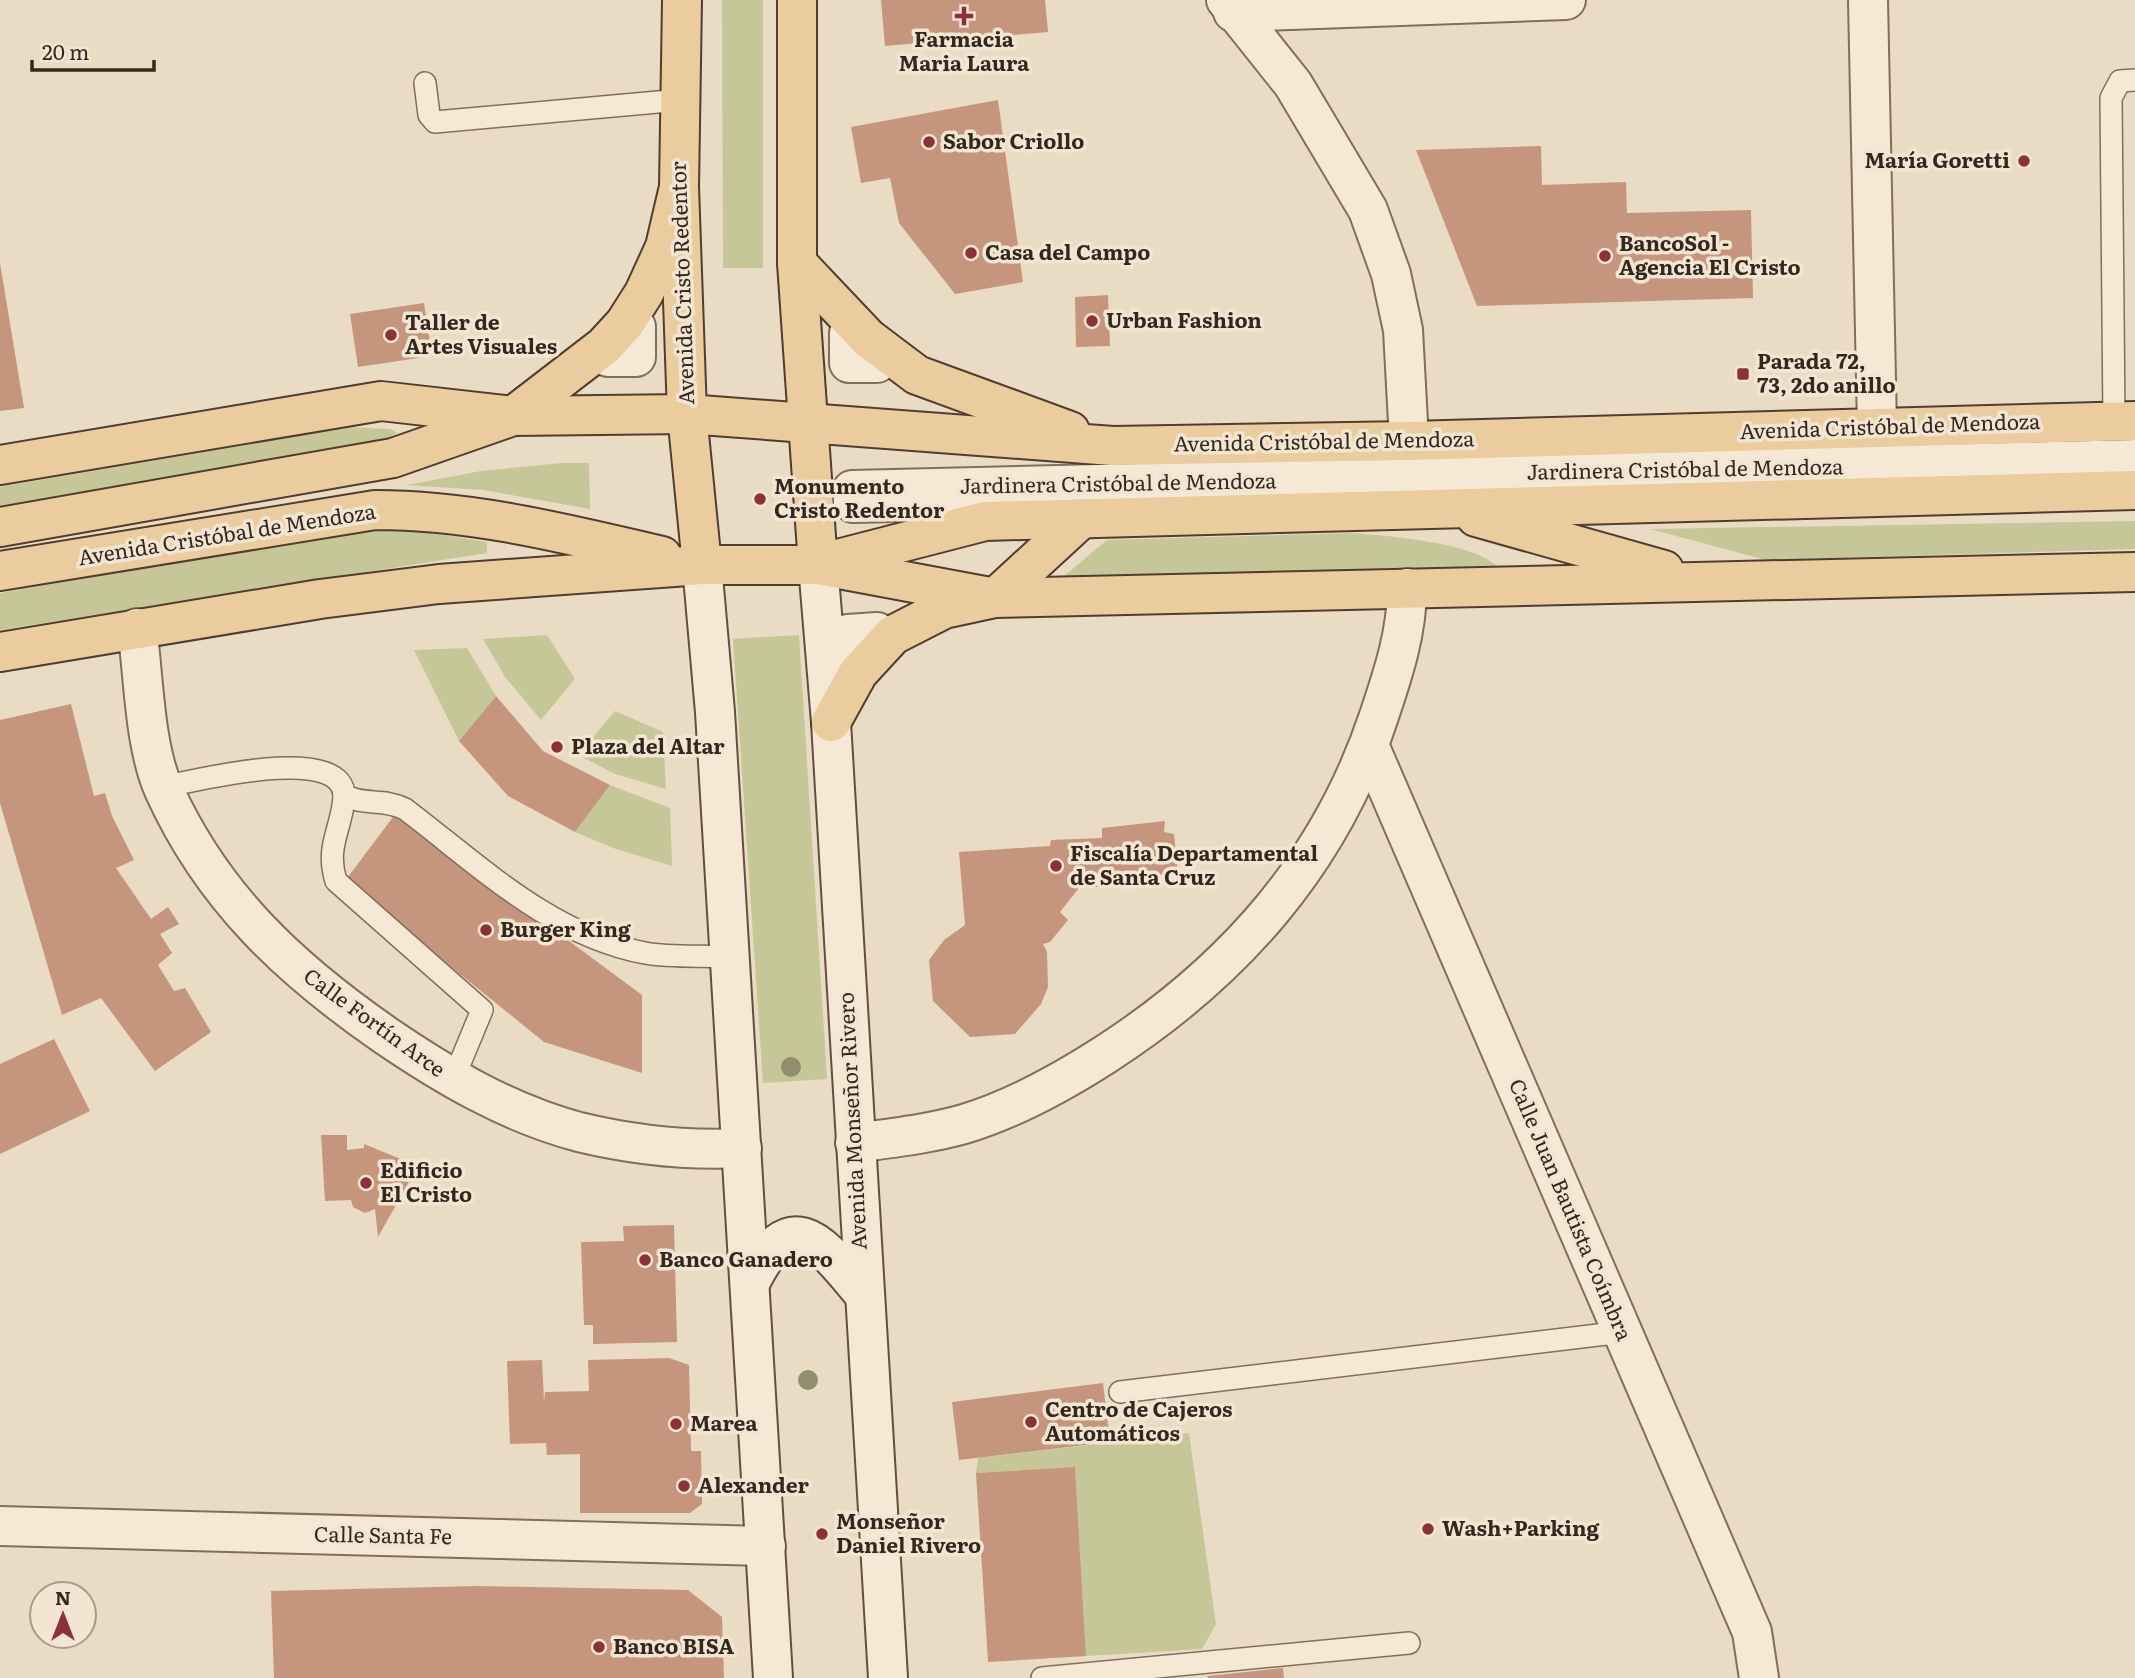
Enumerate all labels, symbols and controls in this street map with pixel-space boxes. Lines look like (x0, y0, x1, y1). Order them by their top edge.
marker: Farmacia Maria Laura (956, 8, 972, 24)
place label: Farmacia Maria Laura (899, 22, 1030, 77)
scale bar (32, 28, 154, 72)
text: 20 m (42, 35, 89, 66)
place label: Sabor Criollo (943, 124, 1084, 155)
marker: Sabor Criollo (921, 134, 937, 150)
place label: María Goretti (1865, 143, 2010, 174)
marker: María Goretti (2016, 153, 2032, 169)
street label: Avenida Cristo Redentor (661, 161, 700, 405)
place label: BancoSol - Agencia El Cristo (1619, 226, 1801, 281)
place label: Casa del Campo (985, 235, 1150, 266)
marker: Casa del Campo (963, 245, 979, 261)
marker: BancoSol - Agencia El Cristo (1597, 248, 1613, 264)
place label: Urban Fashion (1106, 303, 1262, 334)
place label: Taller de Artes Visuales (405, 305, 557, 360)
marker: Urban Fashion (1084, 313, 1100, 329)
marker: Taller de Artes Visuales (383, 327, 399, 343)
place label: Parada 72, 73, 2do anillo (1757, 344, 1896, 399)
marker: Parada 72, 73, 2do anillo (1735, 366, 1751, 382)
street label: Avenida Cristóbal de Mendoza (1739, 404, 2041, 445)
street label: Avenida Cristóbal de Mendoza (1173, 421, 1475, 458)
street label: Jardinera Cristóbal de Mendoza (1526, 449, 1844, 486)
street label: Jardinera Cristóbal de Mendoza (959, 463, 1277, 500)
place label: Monumento Cristo Redentor (774, 469, 945, 524)
marker: Monumento Cristo Redentor (752, 491, 768, 507)
street label: Avenida Cristóbal de Mendoza (76, 494, 378, 571)
place label: Plaza del Altar (571, 729, 725, 760)
marker: Plaza del Altar (549, 739, 565, 755)
place label: Fiscalía Departamental de Santa Cruz (1070, 836, 1318, 891)
marker: Fiscalía Departamental de Santa Cruz (1048, 858, 1064, 874)
place label: Burger King (500, 912, 631, 943)
marker: Burger King (478, 922, 494, 938)
street label: Calle Fortín Arce (298, 959, 453, 1083)
street label: Avenida Monseñor Rivero (828, 991, 873, 1251)
street label: Calle Juan Bautista Coímbra (1503, 1073, 1642, 1345)
place label: Edificio El Cristo (380, 1153, 472, 1208)
marker: Edificio El Cristo (358, 1175, 374, 1191)
place label: Banco Ganadero (659, 1242, 833, 1273)
marker: Banco Ganadero (637, 1252, 653, 1268)
place label: Centro de Cajeros Automáticos (1045, 1392, 1233, 1447)
place label: Marea (690, 1406, 758, 1437)
marker: Centro de Cajeros Automáticos (1023, 1414, 1039, 1430)
marker: Marea (668, 1416, 684, 1432)
place label: Alexander (698, 1468, 809, 1499)
marker: Alexander (676, 1478, 692, 1494)
place label: Monseñor Daniel Rivero (836, 1504, 981, 1559)
place label: Wash+Parking (1442, 1511, 1600, 1542)
street label: Calle Santa Fe (314, 1517, 453, 1550)
marker: Wash+Parking (1420, 1521, 1436, 1537)
marker: Monseñor Daniel Rivero (814, 1526, 830, 1542)
north arrow (28, 1580, 98, 1650)
text: N (55, 1583, 71, 1611)
place label: Banco BISA (613, 1629, 734, 1660)
marker: Banco BISA (591, 1639, 607, 1655)

